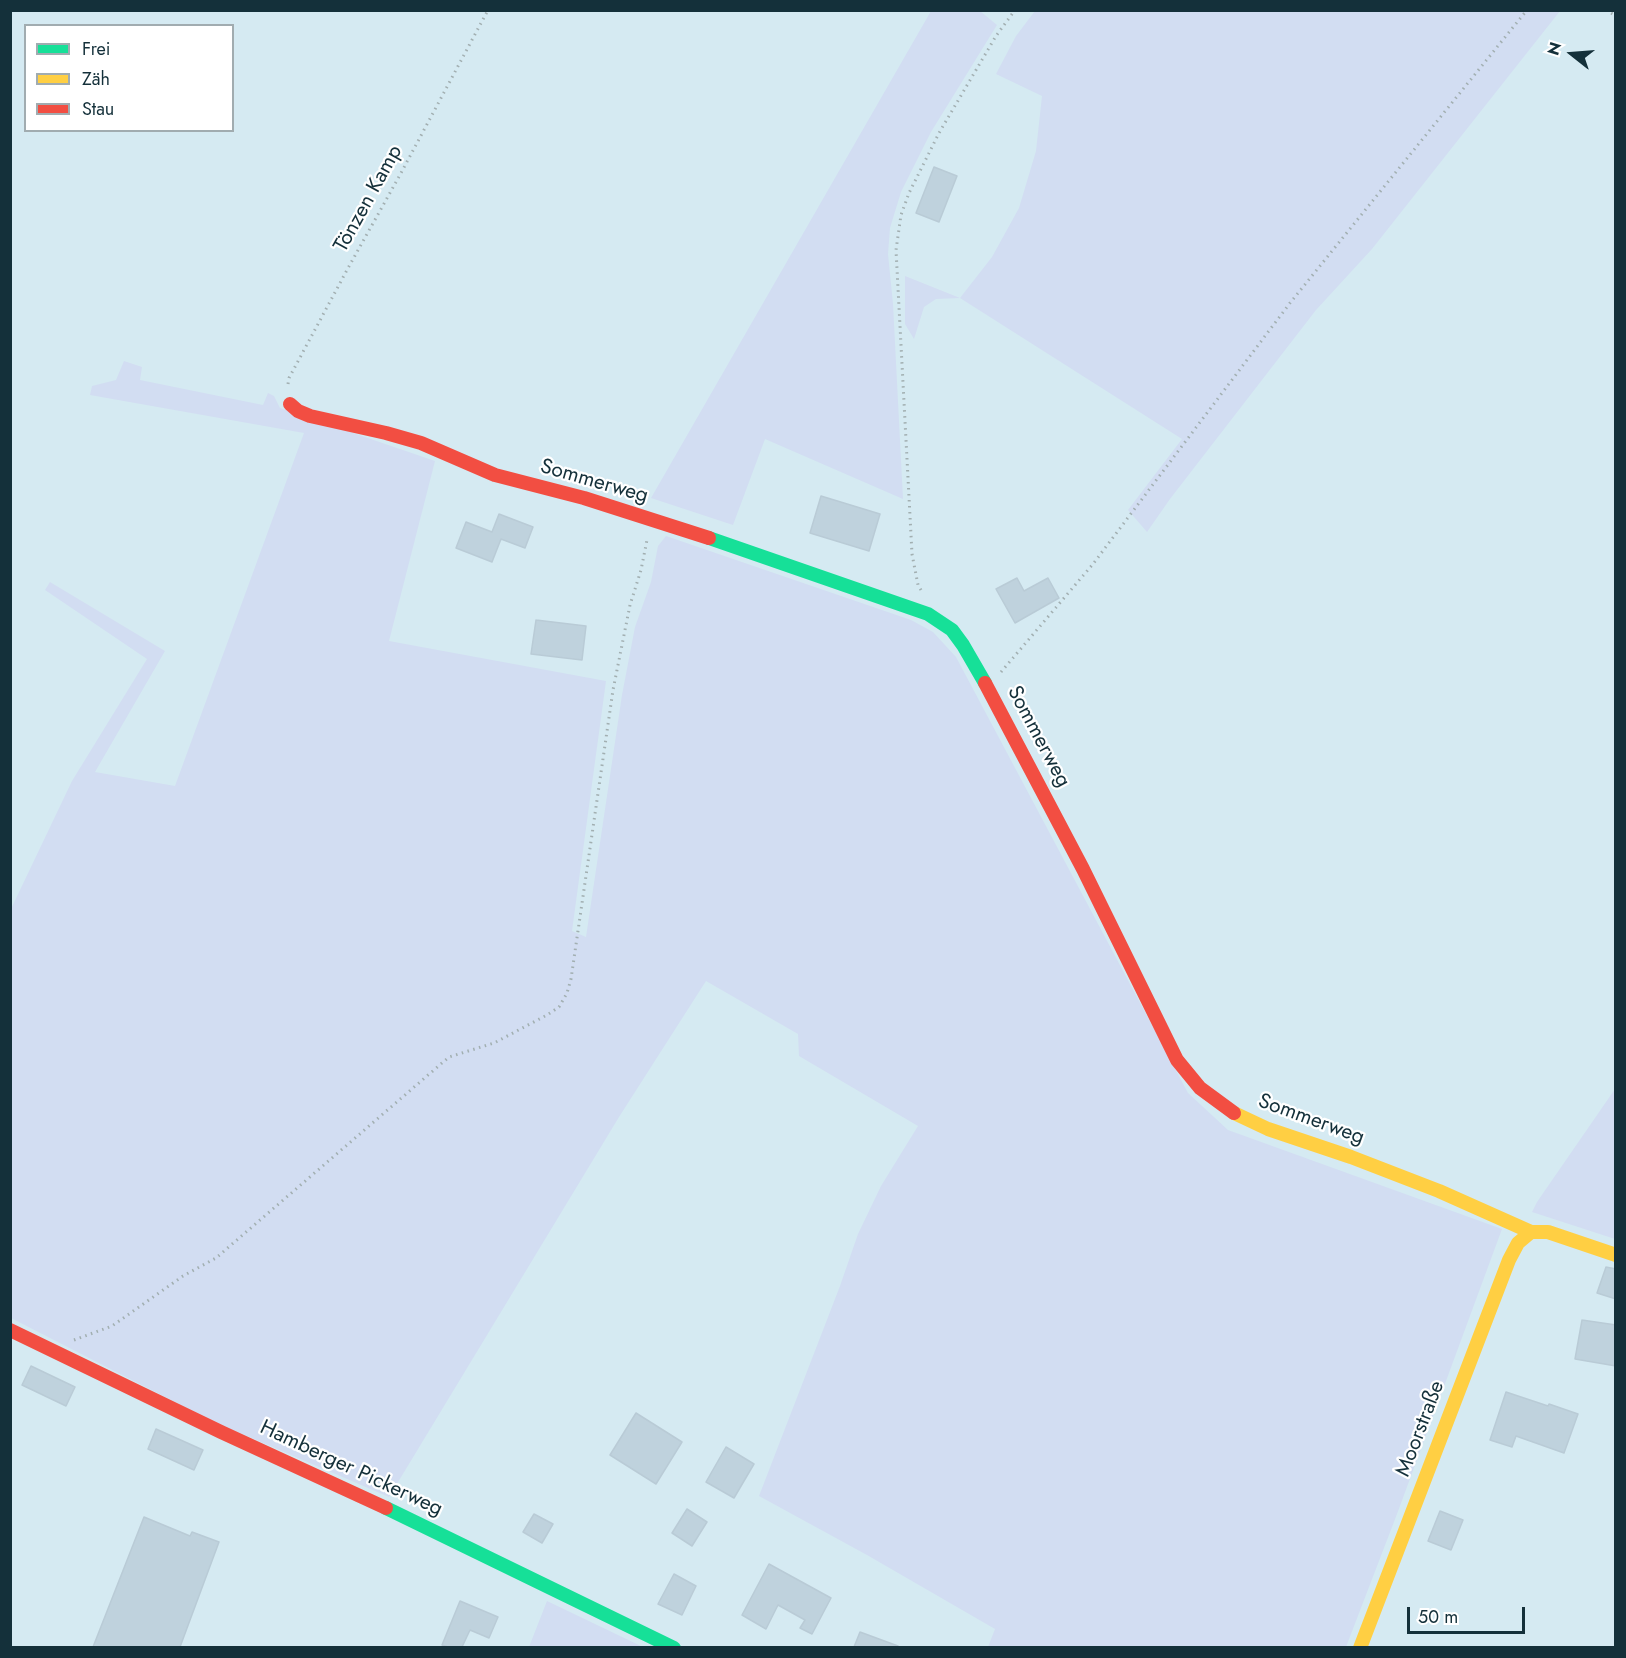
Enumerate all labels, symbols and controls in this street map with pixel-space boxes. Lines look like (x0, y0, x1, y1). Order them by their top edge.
legend (24, 24, 234, 132)
north arrow (1542, 24, 1602, 84)
text: Frei (82, 36, 111, 62)
text: N (1541, 39, 1567, 58)
text: Zäh (82, 66, 110, 92)
text: Stau (82, 96, 114, 122)
street label: Tönzen Kamp (329, 141, 409, 257)
street label: Sommerweg (537, 455, 651, 509)
street label: Sommerweg (1001, 682, 1075, 792)
street label: Sommerweg (1254, 1089, 1368, 1151)
street label: Moorstraße (1391, 1378, 1451, 1480)
street label: Hamberger Pickerweg (256, 1416, 446, 1522)
scale bar (1410, 1595, 1528, 1633)
text: 50 m (1418, 1604, 1458, 1630)

